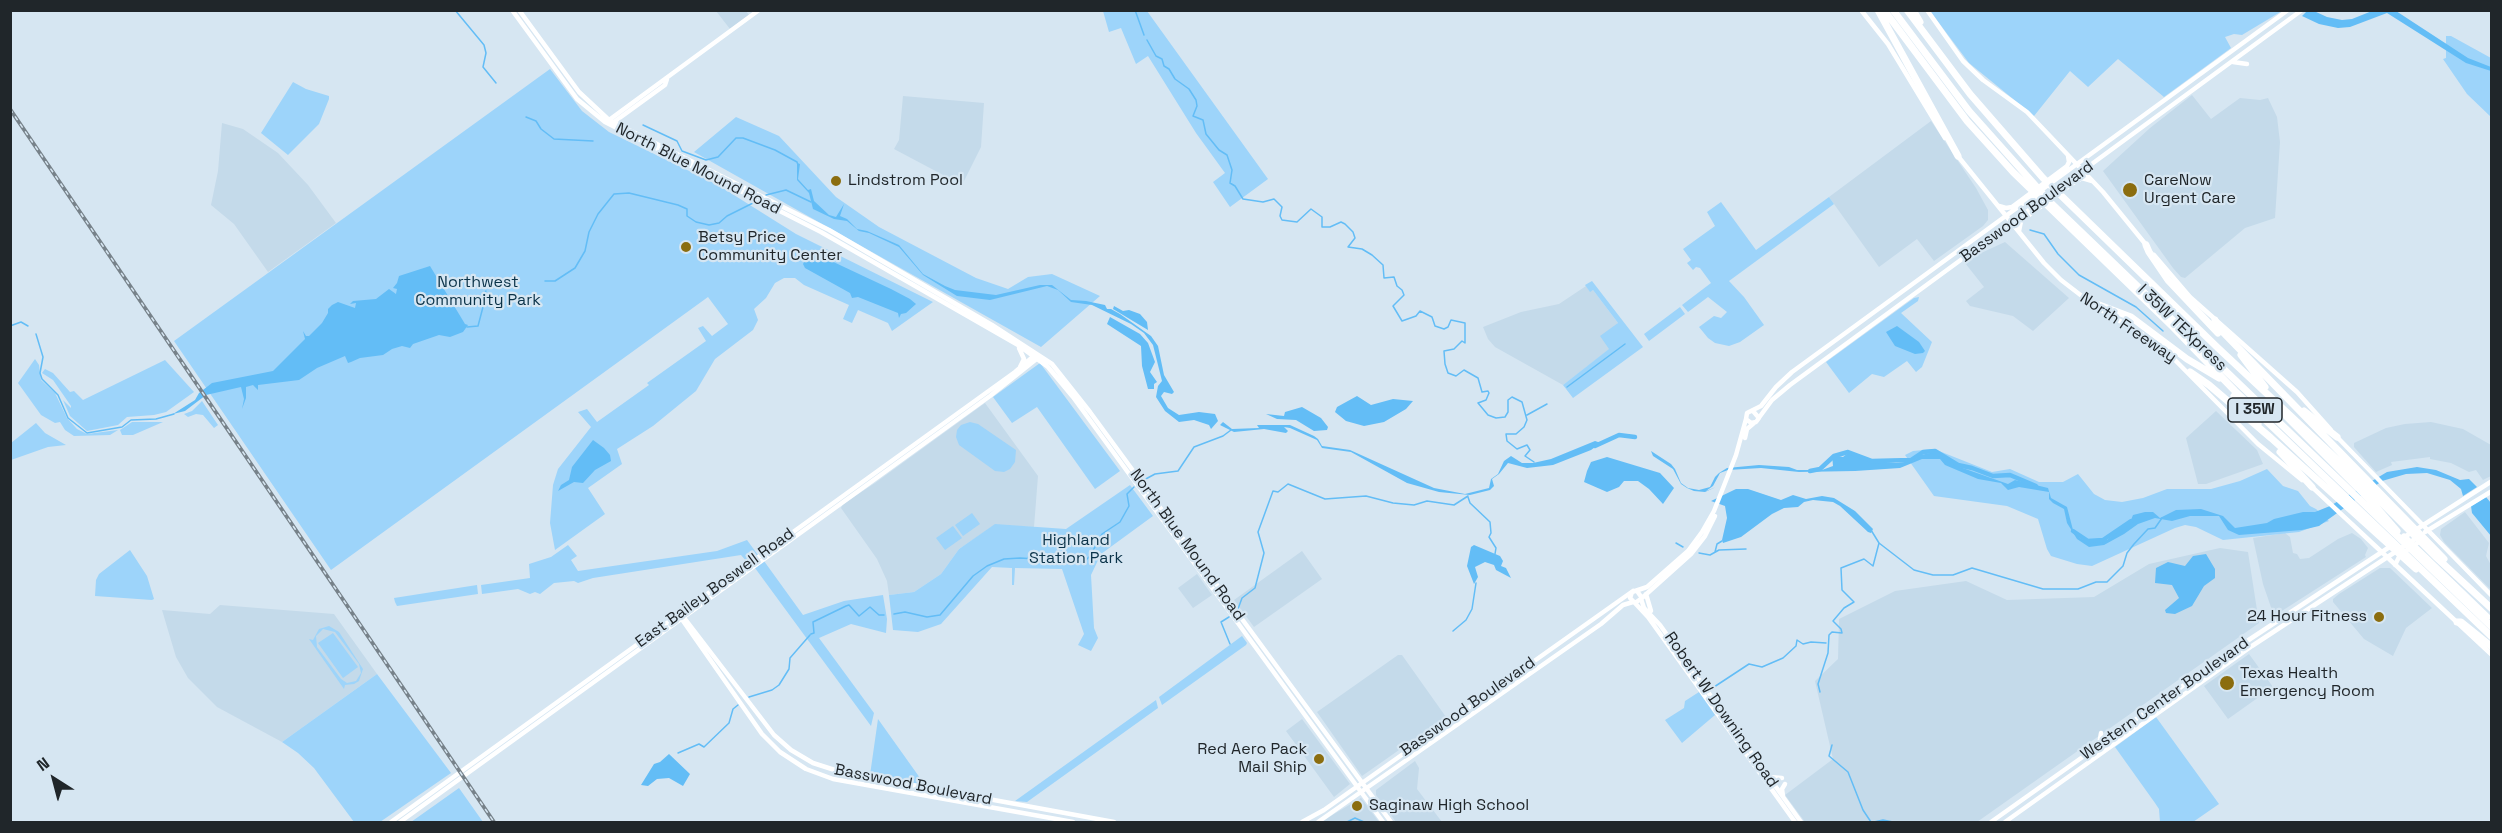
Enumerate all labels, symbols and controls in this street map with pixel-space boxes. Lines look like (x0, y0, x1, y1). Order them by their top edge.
street label: North Blue Mound Road (612, 119, 784, 219)
street label: Basswood Boulevard (1957, 157, 2097, 267)
place label: Lindstrom Pool (848, 171, 963, 191)
place label: CareNow Urgent Care (2144, 171, 2236, 209)
marker: Lindstrom Pool (829, 174, 843, 188)
marker: CareNow Urgent Care (2121, 181, 2139, 199)
place label: Betsy Price Community Center (698, 228, 842, 266)
marker: Betsy Price Community Center (679, 240, 693, 254)
park label: Northwest Community Park (415, 273, 541, 311)
street label: I 35W TEXpress (2133, 281, 2231, 375)
street label: North Freeway (2076, 289, 2180, 367)
road number: I 35W (2228, 398, 2282, 422)
street label: North Blue Mound Road (1126, 465, 1248, 625)
street label: East Bailey Boswell Road (632, 524, 798, 652)
park label: Highland Station Park (1029, 531, 1123, 569)
place label: 24 Hour Fitness (2247, 607, 2367, 627)
marker: 24 Hour Fitness (2372, 610, 2386, 624)
street label: Robert W Downing Road (1660, 628, 1782, 792)
street label: Western Center Boulevard (2077, 634, 2253, 764)
street label: Basswood Boulevard (1397, 653, 1539, 761)
place label: Texas Health Emergency Room (2240, 664, 2375, 702)
marker: Texas Health Emergency Room (2218, 674, 2236, 692)
place label: Red Aero Pack Mail Ship (1197, 740, 1307, 778)
north arrow (24, 749, 84, 809)
text: N (33, 752, 54, 776)
marker: Red Aero Pack Mail Ship (1312, 752, 1326, 766)
street label: Basswood Boulevard (833, 760, 993, 810)
place label: Saginaw High School (1369, 796, 1529, 816)
marker: Saginaw High School (1350, 799, 1364, 813)

